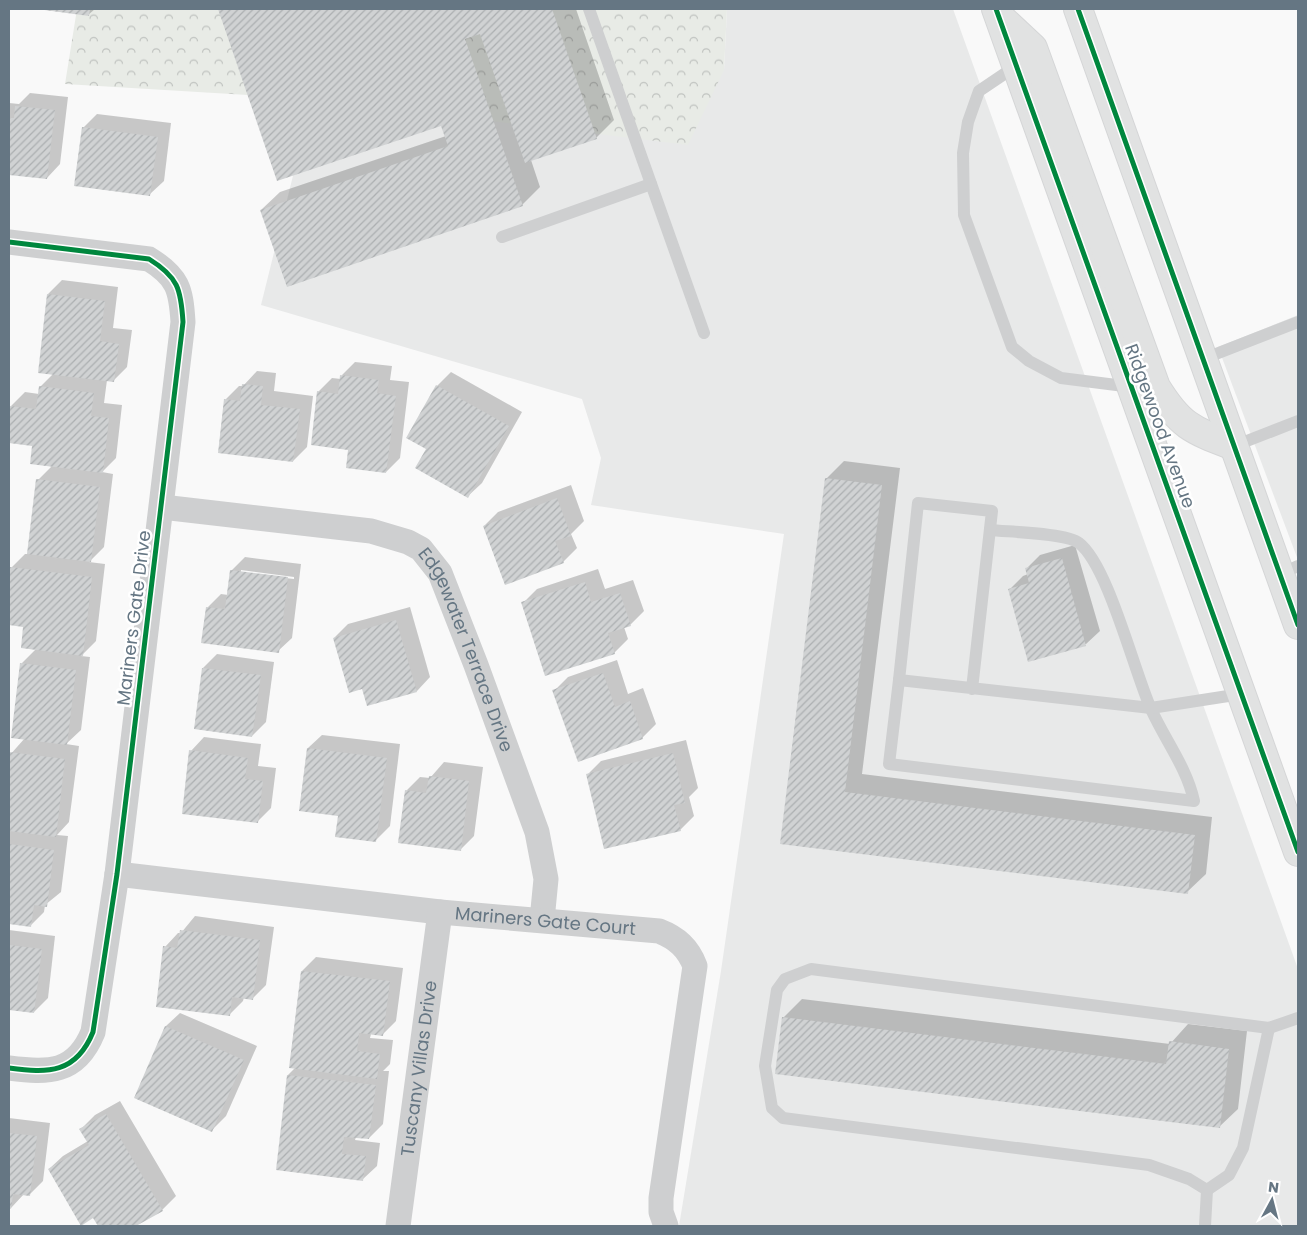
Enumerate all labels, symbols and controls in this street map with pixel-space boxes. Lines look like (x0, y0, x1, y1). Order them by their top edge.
street label: Ridgewood Avenue (1119, 340, 1202, 511)
street label: Mariners Gate Drive (110, 529, 157, 707)
street label: Edgewater Terrace Drive (413, 542, 520, 755)
street label: Mariners Gate Court (454, 900, 637, 941)
street label: Tuscany Villas Drive (394, 979, 443, 1158)
north arrow (1247, 1175, 1297, 1225)
text: N (1267, 1177, 1280, 1198)

